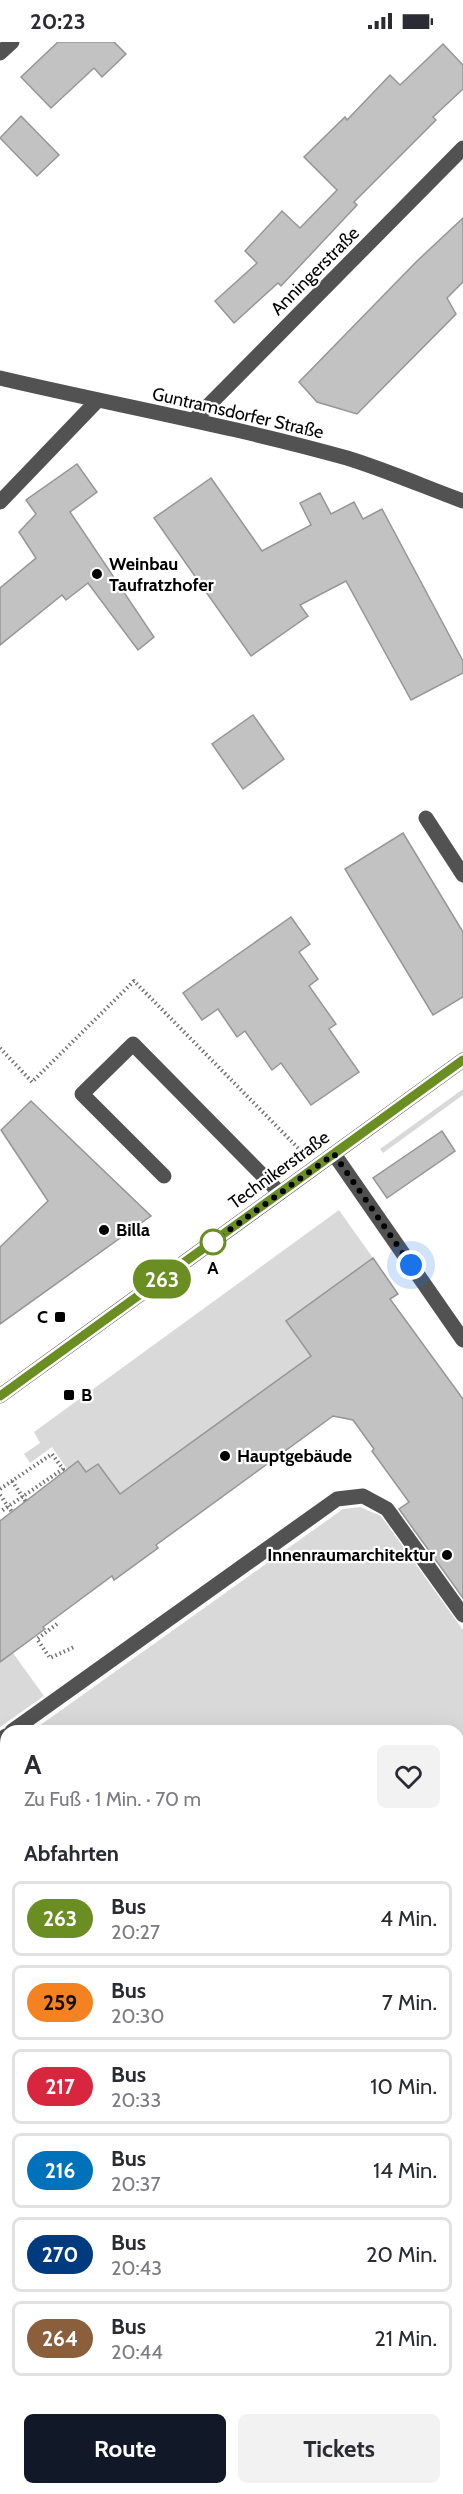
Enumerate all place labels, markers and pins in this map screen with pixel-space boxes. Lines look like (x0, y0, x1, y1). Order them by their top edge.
place label: Weinbau Taufratzhofer (109, 553, 214, 596)
marker: Weinbau Taufratzhofer (90, 567, 104, 581)
place label: Billa (116, 1219, 150, 1241)
marker: Billa (97, 1223, 111, 1237)
marker: A (200, 1229, 226, 1255)
place label: A (207, 1257, 219, 1279)
place label: C (37, 1306, 48, 1328)
marker: C (53, 1310, 67, 1324)
place label: B (81, 1384, 92, 1406)
marker: B (62, 1388, 76, 1402)
place label: Hauptgebäude (237, 1445, 352, 1467)
marker: Hauptgebäude (218, 1449, 232, 1463)
place label: Innenraumarchitektur (267, 1544, 435, 1566)
marker: Innenraumarchitektur (440, 1548, 454, 1562)

